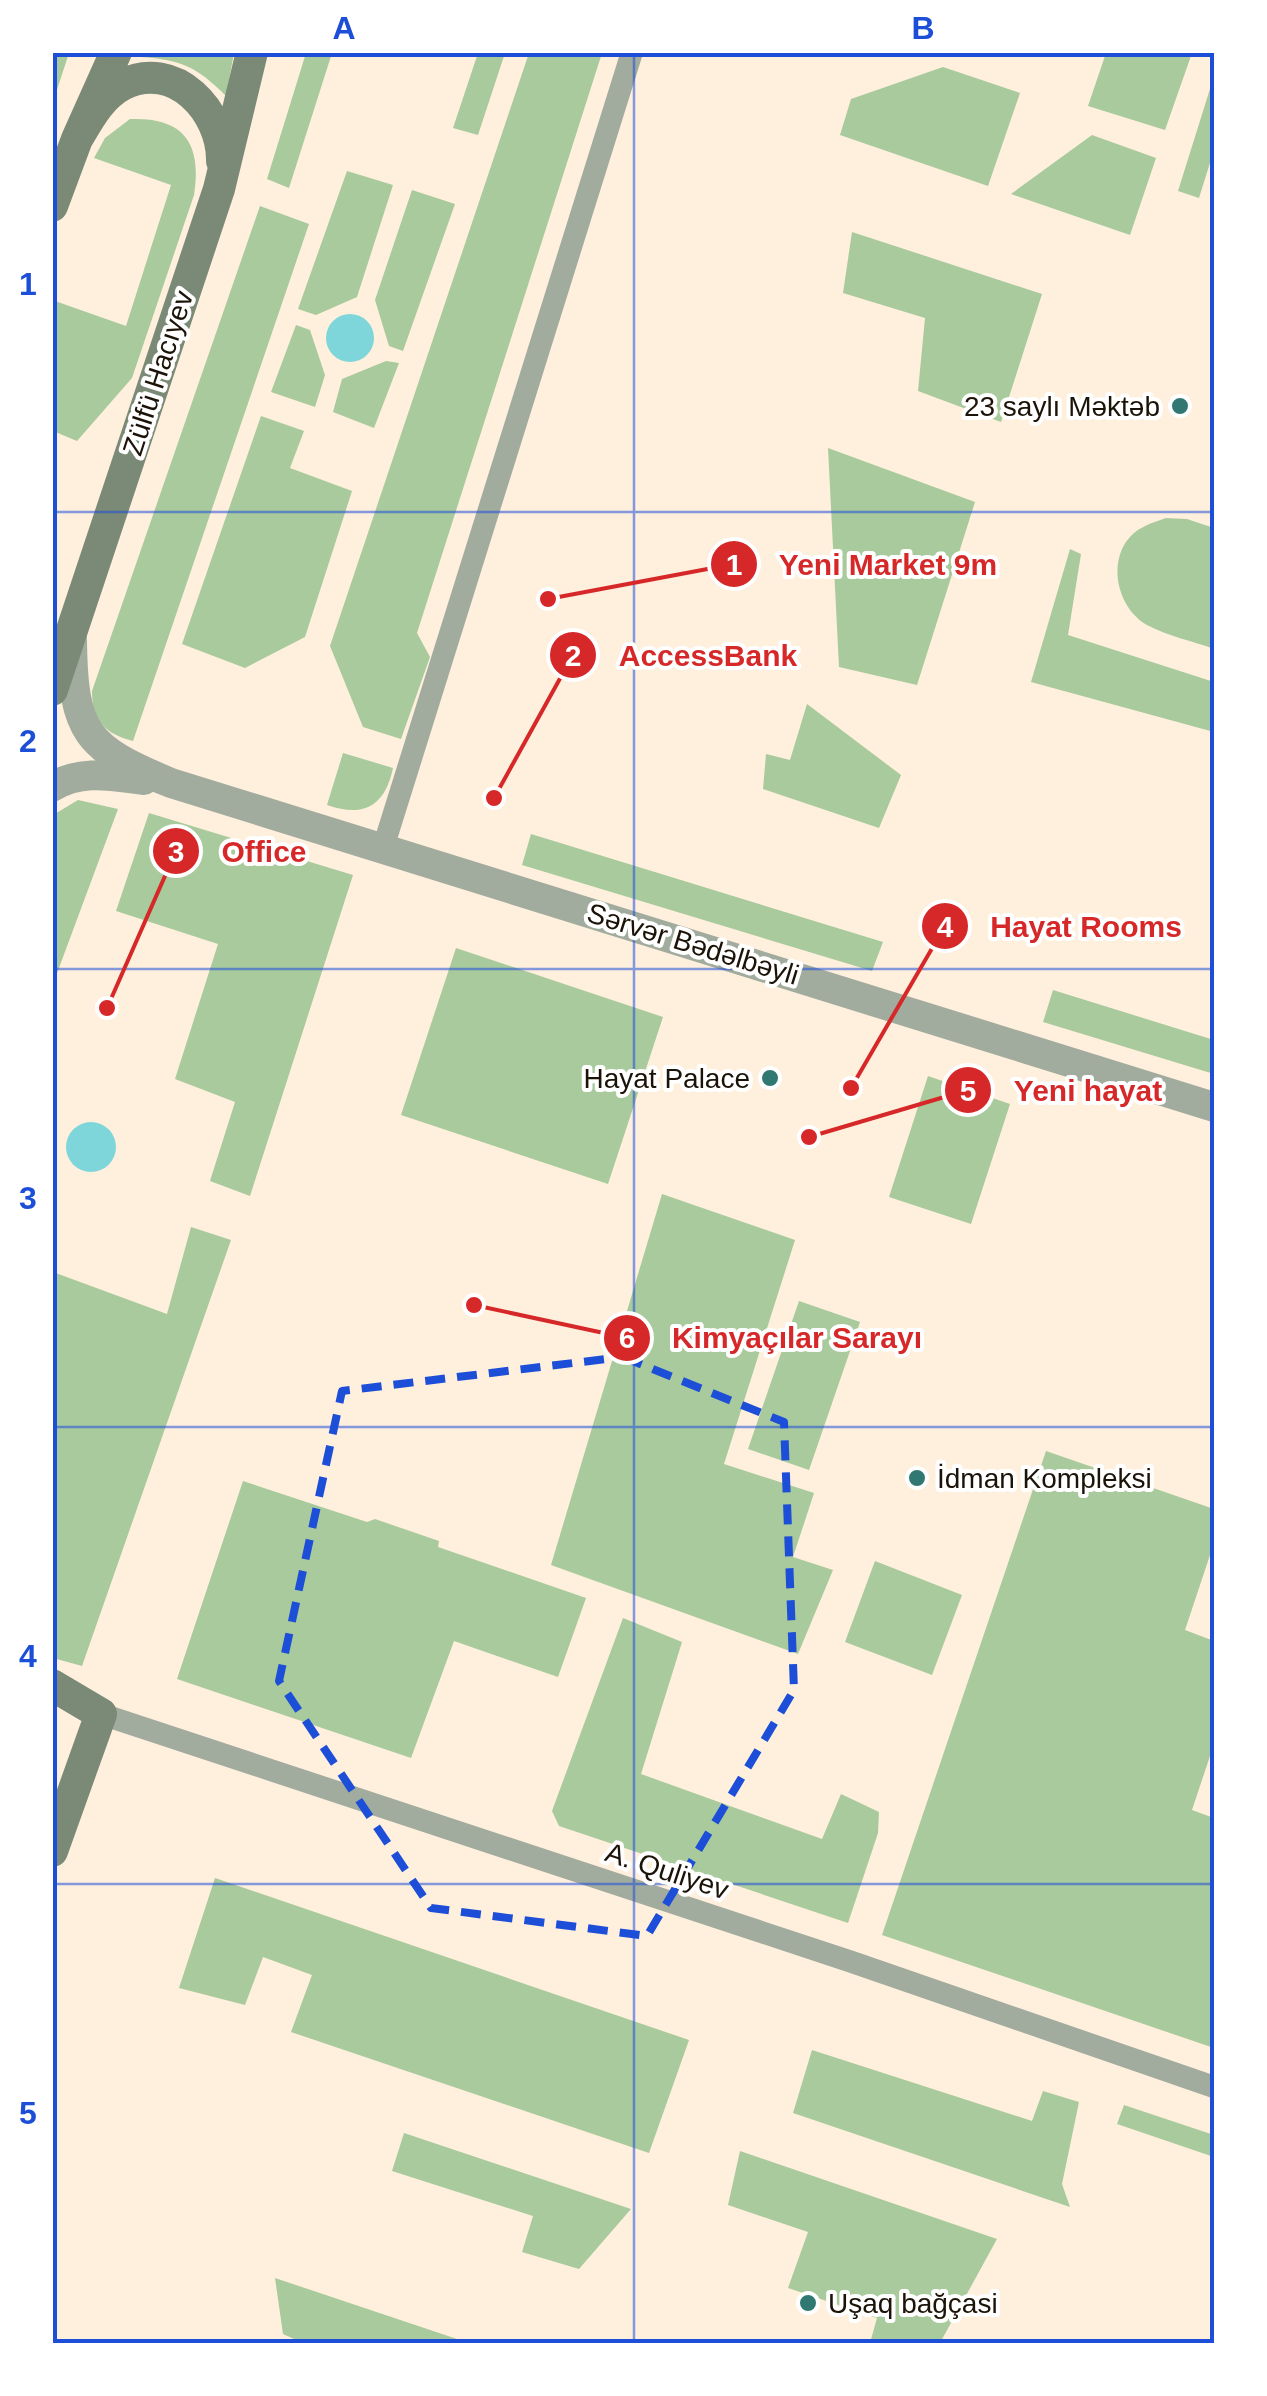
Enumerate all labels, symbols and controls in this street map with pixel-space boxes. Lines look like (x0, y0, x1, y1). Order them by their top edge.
text: A (332, 10, 356, 46)
text: B (911, 10, 935, 46)
text: 1 (19, 266, 37, 302)
street label: Zülfü Hacıyev (117, 287, 199, 459)
place label: 23 saylı Məktəb (964, 391, 1160, 422)
marker: 23 saylı Məktəb (1169, 395, 1191, 417)
callout: Yeni Market 9m (709, 534, 1018, 594)
text: 1 (726, 548, 742, 581)
text: Yeni Market 9m (779, 548, 997, 581)
callout: AccessBank (548, 625, 817, 685)
text: 2 (565, 639, 581, 672)
text: AccessBank (619, 639, 798, 672)
text: 2 (19, 723, 37, 759)
callout: Office (151, 821, 326, 881)
text: 3 (168, 835, 184, 868)
text: Office (221, 835, 307, 868)
callout: Hayat Rooms (920, 896, 1202, 956)
street label: Sərvər Bədəlbəyli (584, 897, 802, 991)
text: 4 (937, 910, 954, 943)
text: Hayat Rooms (990, 910, 1182, 943)
callout: Yeni hayat (943, 1060, 1182, 1120)
place label: Hayat Palace (583, 1063, 750, 1094)
marker: Hayat Palace (759, 1067, 781, 1089)
text: 5 (960, 1074, 976, 1107)
text: Yeni hayat (1014, 1074, 1162, 1107)
text: 3 (19, 1180, 37, 1216)
callout: Kimyaçılar Sarayı (602, 1308, 942, 1368)
text: 6 (619, 1321, 635, 1354)
text: Kimyaçılar Sarayı (672, 1321, 922, 1354)
place label: İdman Kompleksi (937, 1463, 1152, 1494)
marker: İdman Kompleksi (906, 1467, 928, 1489)
text: 4 (19, 1638, 37, 1674)
street label: A. Quliyev (602, 1837, 732, 1905)
text: 5 (19, 2095, 37, 2131)
place label: Uşaq bağçasi (828, 2288, 998, 2319)
marker: Uşaq bağçasi (797, 2292, 819, 2314)

